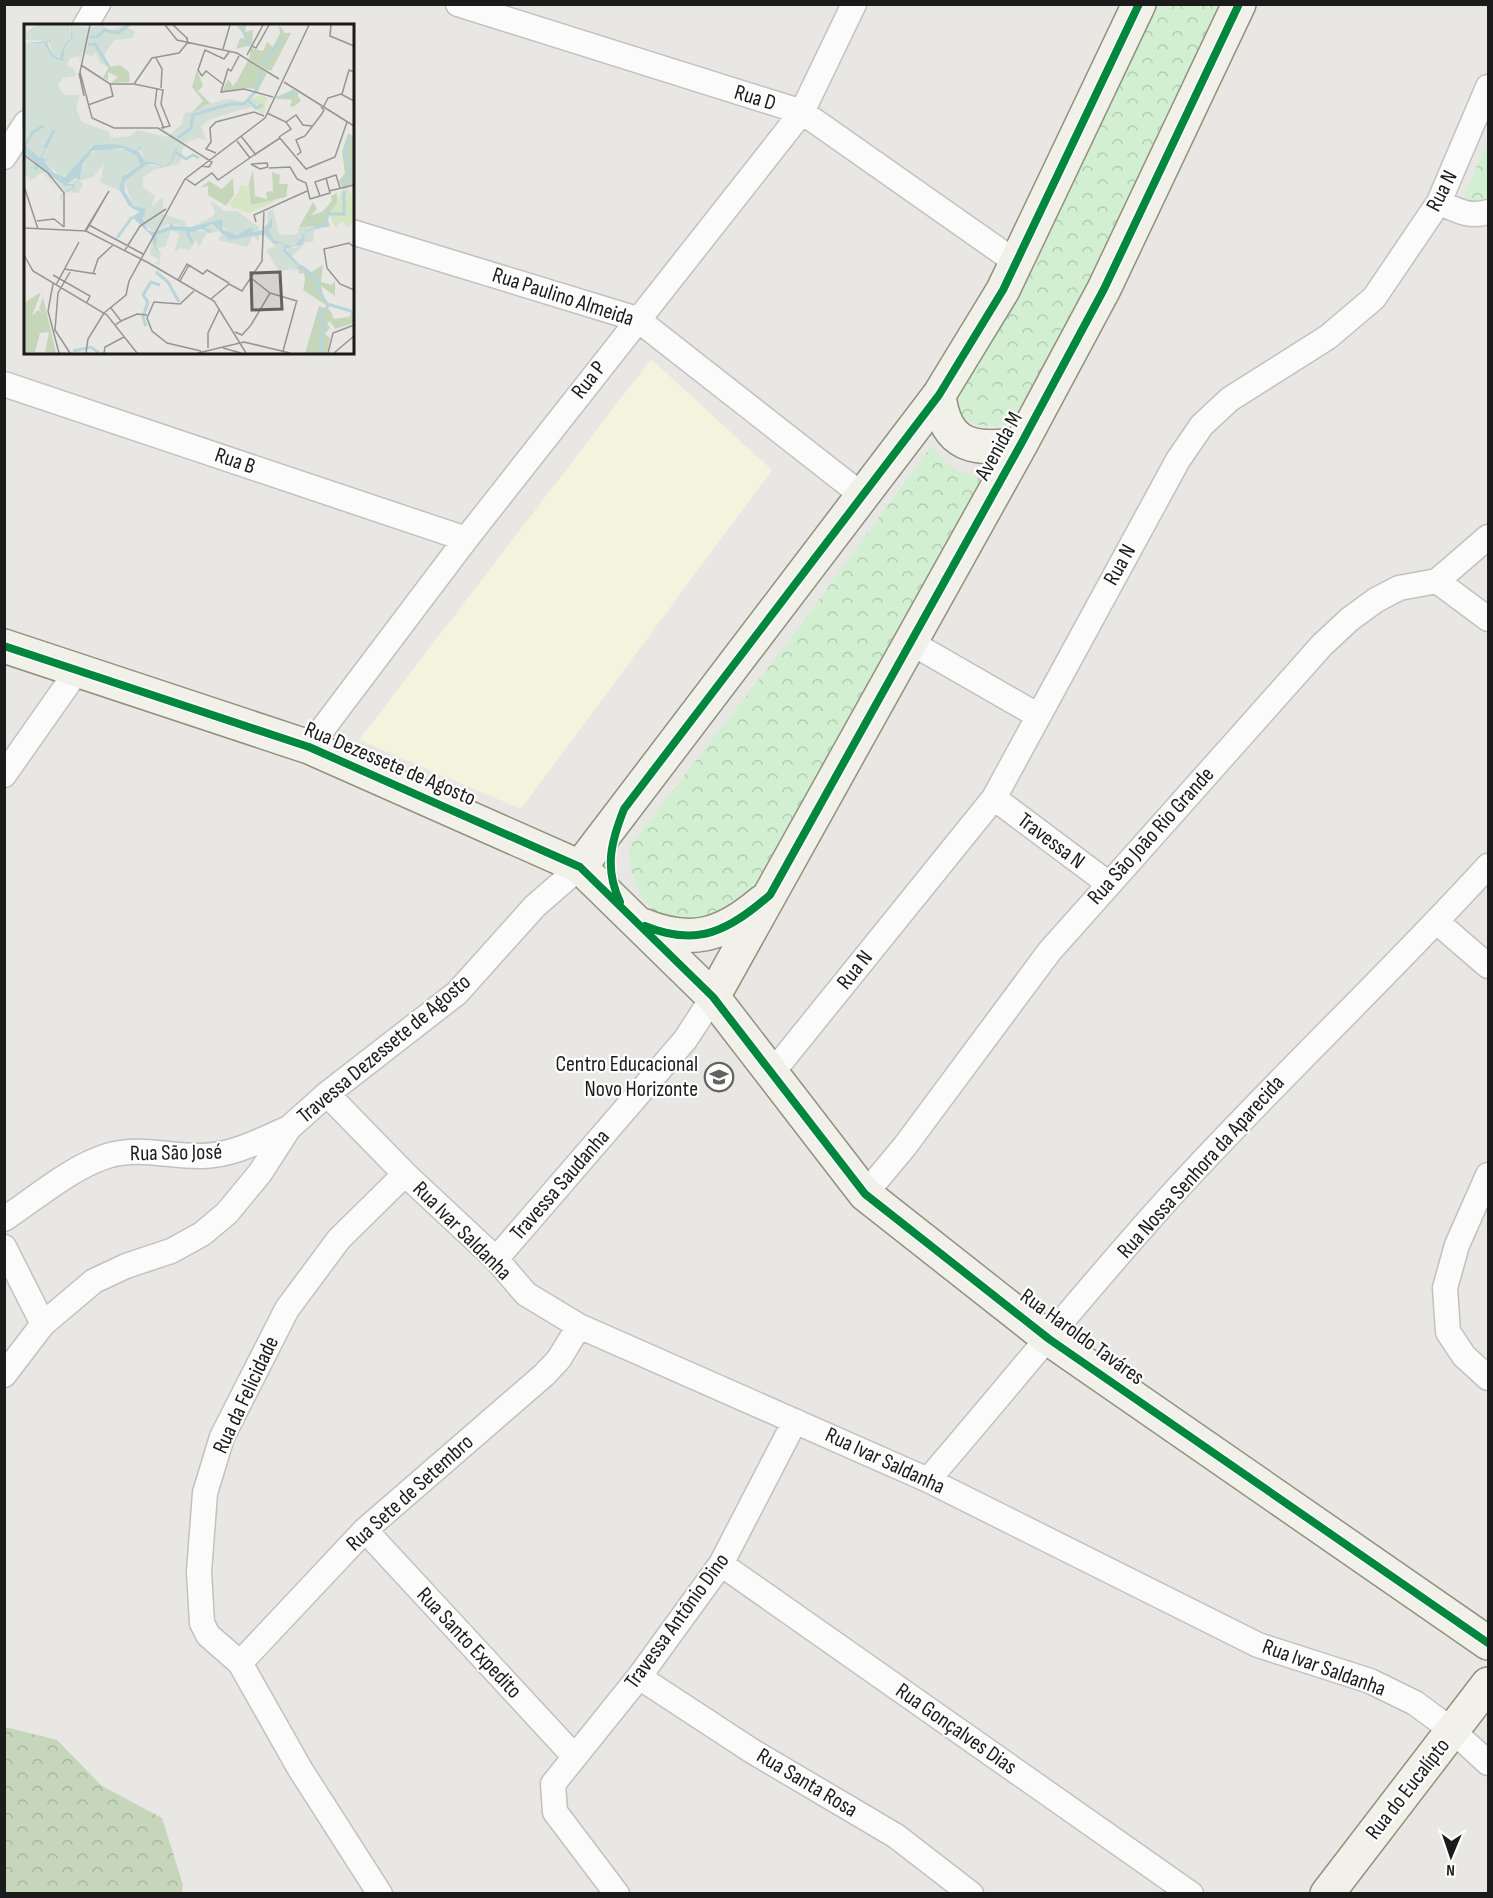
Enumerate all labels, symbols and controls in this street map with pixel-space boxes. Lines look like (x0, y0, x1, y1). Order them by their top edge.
inset map (24, 24, 354, 354)
street label: Rua D (731, 79, 779, 117)
street label: Rua N (1420, 166, 1464, 216)
street label: Rua Paulino Almeida (489, 261, 637, 333)
street label: Rua P (566, 356, 612, 404)
street label: Avenida M (969, 407, 1029, 486)
street label: Rua B (211, 442, 259, 480)
street label: Rua N (1098, 540, 1142, 590)
street label: Rua Dezessete de Agosto (300, 716, 480, 812)
street label: Rua São João Rio Grande (1082, 761, 1220, 911)
street label: Travessa N (1012, 807, 1090, 875)
street label: Rua N (831, 945, 879, 995)
street label: Travessa Dezessete de Agosto (292, 969, 476, 1129)
place label: Centro Educacional Novo Horizonte (556, 1051, 698, 1103)
school or university icon: Centro Educacional Novo Horizonte (703, 1061, 735, 1093)
street label: Rua Nossa Senhora da Aparecida (1112, 1070, 1290, 1264)
street label: Travessa Saudanha (504, 1124, 616, 1246)
street label: Rua São José (130, 1139, 222, 1167)
street label: Rua Ivar Saldanha (407, 1176, 517, 1286)
street label: Rua Haroldo Taváres (1015, 1283, 1150, 1391)
street label: Rua da Felicidade (207, 1332, 285, 1458)
street label: Rua Ivar Saldanha (821, 1421, 949, 1501)
street label: Rua Sete de Setembro (341, 1429, 479, 1557)
street label: Travessa Antônio Dino (619, 1548, 735, 1694)
street label: Rua Santo Expedito (411, 1582, 527, 1704)
street label: Rua Ivar Saldanha (1259, 1633, 1389, 1703)
street label: Rua Gonçalves Dias (890, 1677, 1022, 1781)
street label: Rua do Eucalípto (1360, 1733, 1456, 1845)
street label: Rua Santa Rosa (752, 1742, 862, 1824)
north arrow (1421, 1826, 1481, 1886)
text: N (1446, 1860, 1455, 1879)

